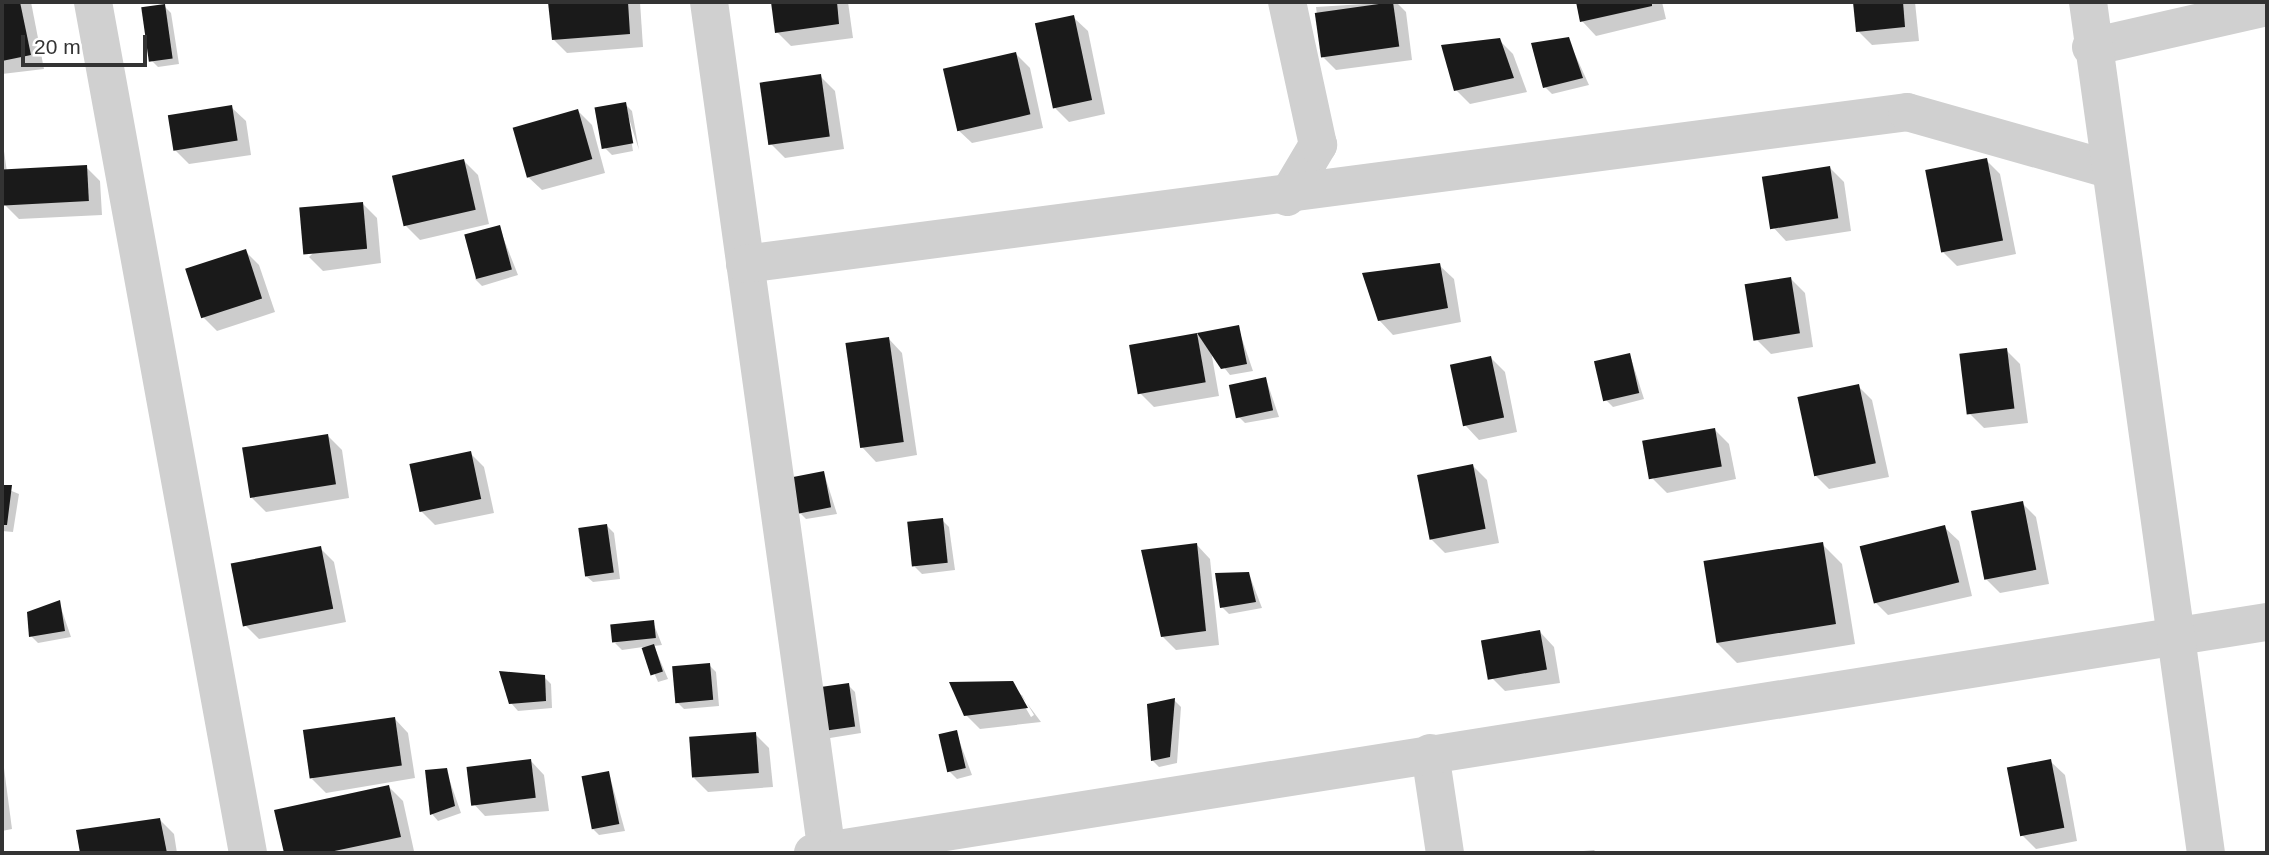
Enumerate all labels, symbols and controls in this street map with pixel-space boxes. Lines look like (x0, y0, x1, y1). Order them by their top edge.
scale bar (24, 21, 150, 65)
text: 20 m (34, 35, 81, 58)

